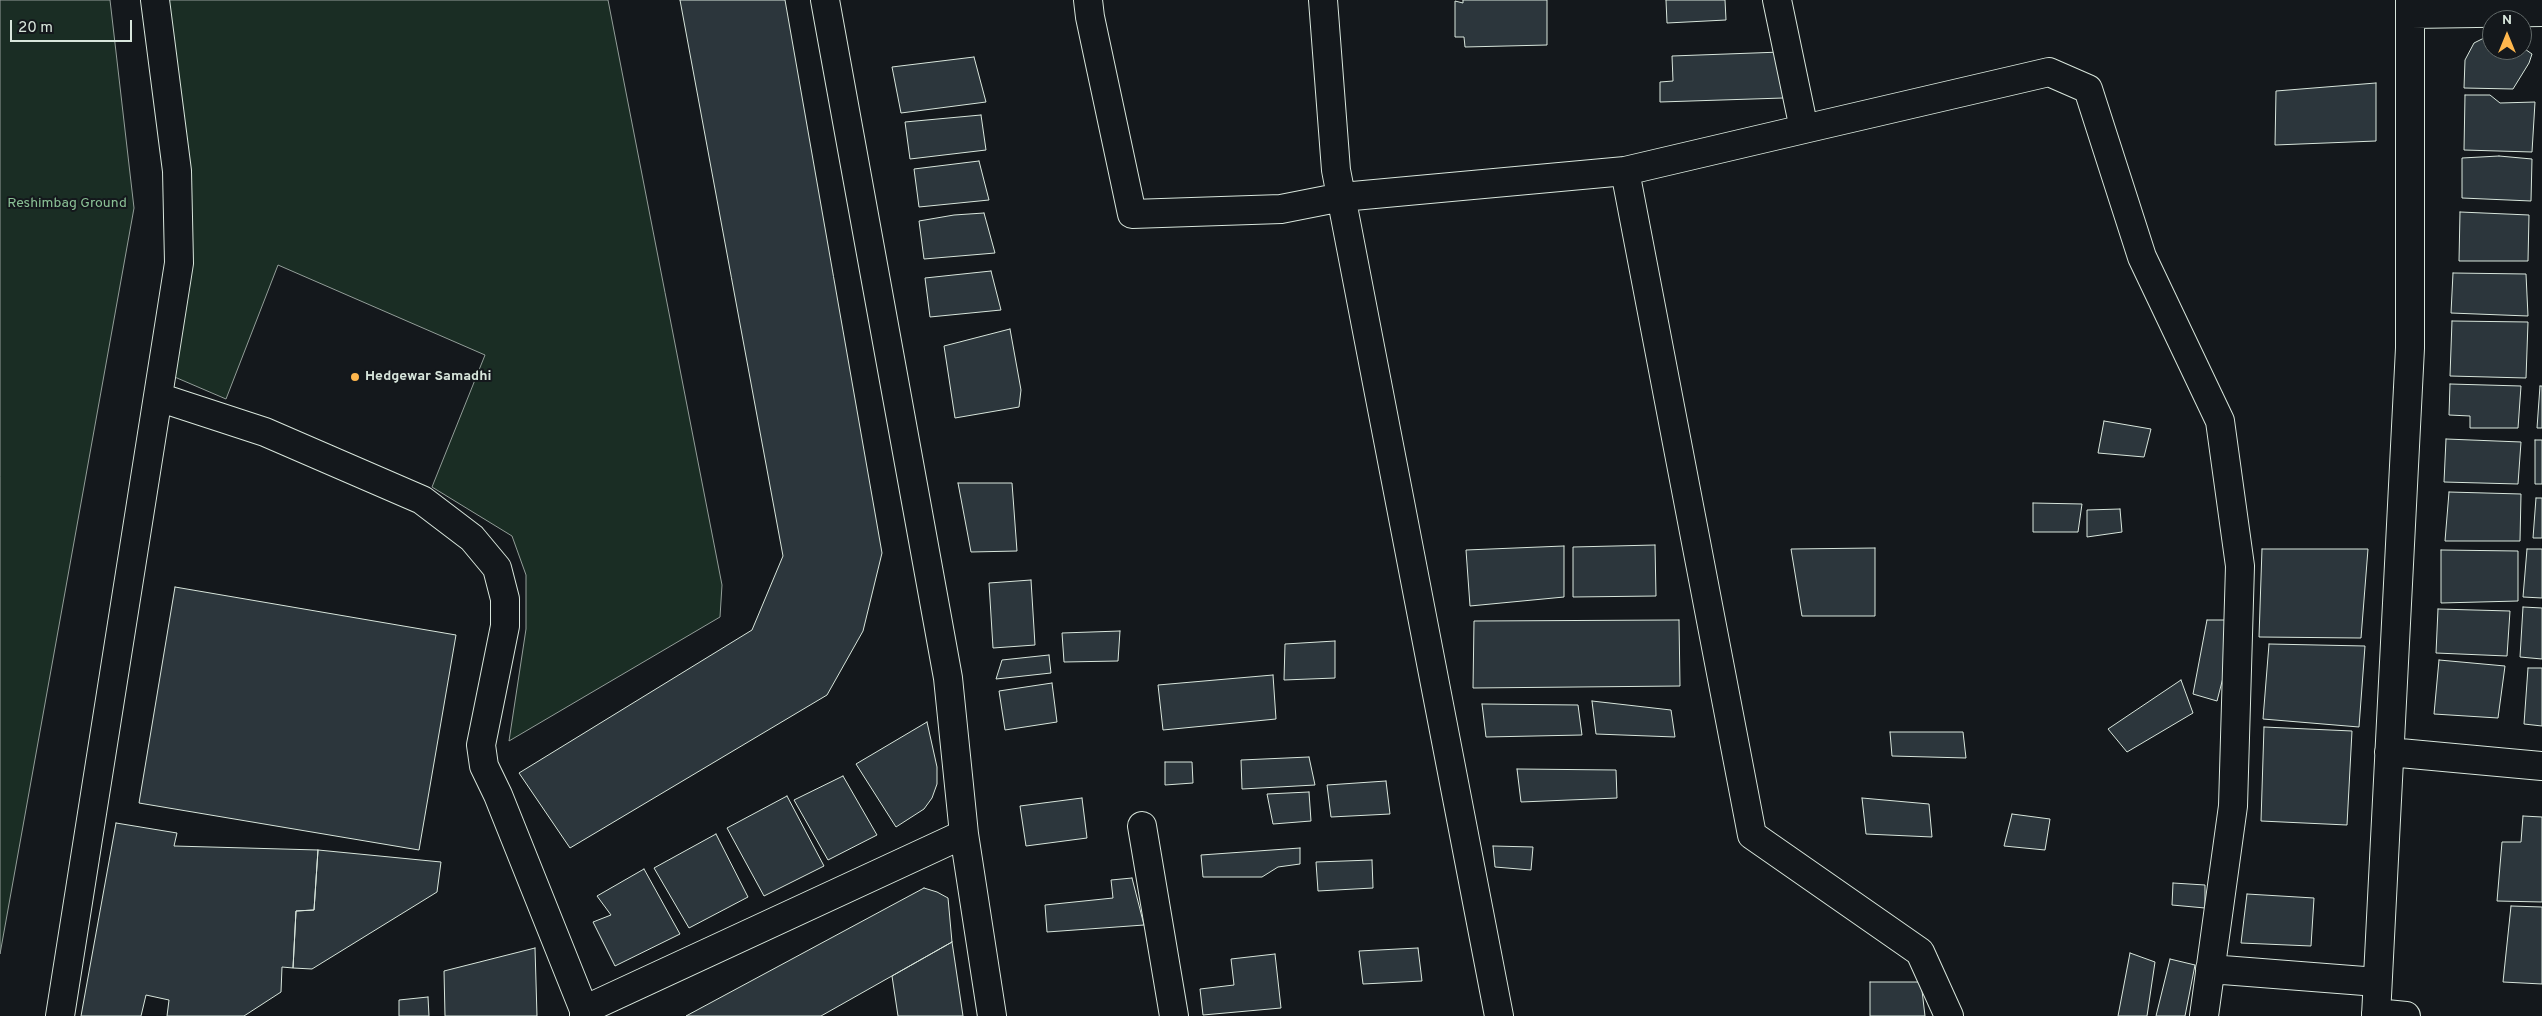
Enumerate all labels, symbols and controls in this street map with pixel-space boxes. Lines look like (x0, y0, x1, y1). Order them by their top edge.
scale bar (12, 10, 135, 42)
north arrow (2482, 10, 2532, 60)
text: N (2502, 12, 2512, 29)
text: 20 m (18, 19, 53, 38)
park label: Reshimbag Ground (7, 196, 127, 212)
place label: Hedgewar Samadhi (365, 369, 491, 385)
marker: Hedgewar Samadhi (349, 371, 361, 383)

